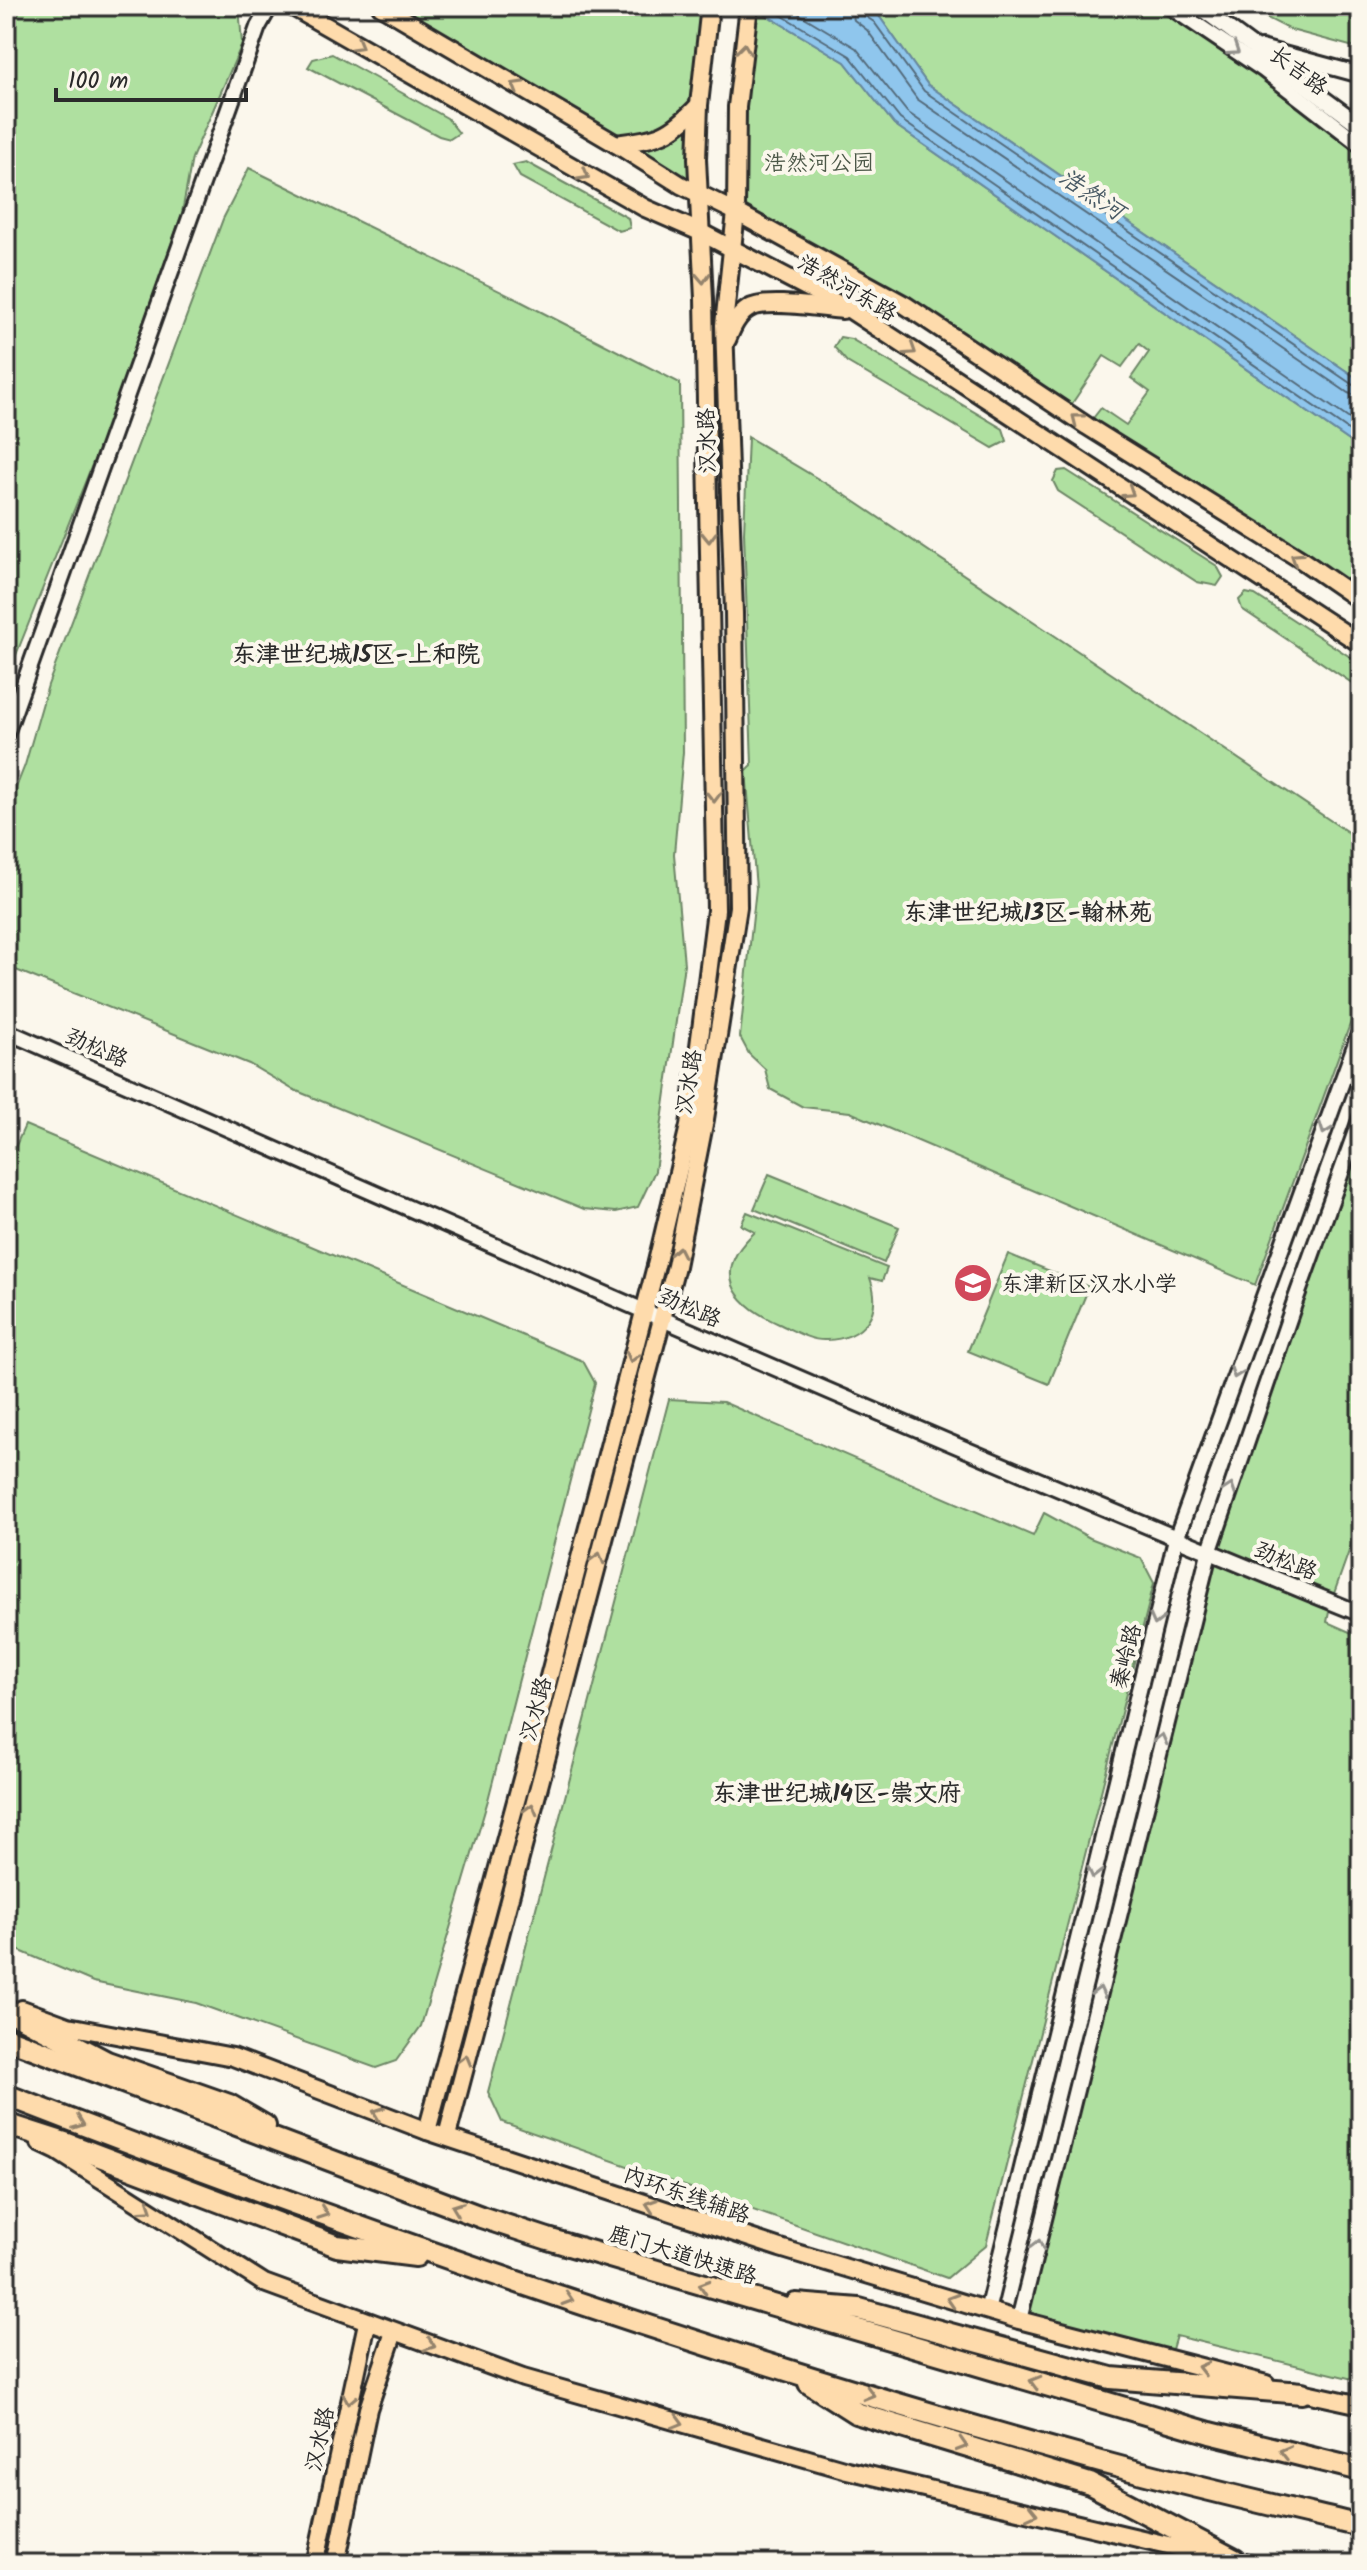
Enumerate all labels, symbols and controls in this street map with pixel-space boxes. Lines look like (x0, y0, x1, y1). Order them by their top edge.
one-way arrow (349, 35, 364, 51)
street label: 长吉路 (1261, 38, 1334, 106)
one-way arrow (1225, 40, 1239, 55)
one-way arrow (735, 42, 752, 56)
scale bar (56, 52, 246, 102)
text: 100 m (68, 62, 128, 101)
one-way arrow (511, 80, 526, 96)
park label: 浩然河公园 (764, 147, 874, 182)
water label: 浩然河 (1050, 159, 1135, 234)
one-way arrow (575, 165, 589, 181)
street label: 浩然河东路 (790, 247, 903, 332)
one-way arrow (694, 272, 711, 285)
one-way arrow (902, 340, 917, 355)
street label: 汉水路 (690, 407, 727, 475)
one-way arrow (1071, 414, 1086, 428)
one-way arrow (1120, 483, 1134, 498)
one-way arrow (700, 531, 717, 544)
one-way arrow (1291, 552, 1305, 567)
district label: 东津世纪城15区-上和院 (232, 636, 480, 675)
one-way arrow (705, 791, 723, 804)
district label: 东津世纪城13区-翰林苑 (903, 894, 1153, 933)
street label: 劲松路 (59, 1020, 133, 1078)
street label: 汉水路 (668, 1047, 713, 1118)
one-way arrow (1318, 1121, 1335, 1135)
one-way arrow (669, 1245, 686, 1259)
school or university icon: 东津新区汉水小学 (952, 1262, 994, 1304)
place label: 东津新区汉水小学 (1001, 1268, 1177, 1303)
street label: 劲松路 (652, 1280, 726, 1338)
one-way arrow (625, 1349, 642, 1363)
one-way arrow (1229, 1365, 1246, 1379)
one-way arrow (1221, 1483, 1237, 1497)
street label: 劲松路 (1248, 1534, 1322, 1591)
one-way arrow (589, 1551, 605, 1565)
one-way arrow (1149, 1613, 1166, 1627)
street label: 秦岭路 (1102, 1620, 1152, 1693)
street label: 汉水路 (512, 1673, 563, 1746)
one-way arrow (1152, 1733, 1169, 1747)
district label: 东津世纪城14区-崇文府 (712, 1775, 962, 1814)
one-way arrow (522, 1803, 539, 1817)
one-way arrow (1087, 1865, 1104, 1879)
one-way arrow (1090, 1986, 1107, 1999)
one-way arrow (456, 2054, 473, 2068)
one-way arrow (372, 2106, 386, 2123)
one-way arrow (71, 2113, 85, 2130)
street label: 内环东线辅路 (618, 2158, 754, 2234)
one-way arrow (138, 2198, 153, 2213)
one-way arrow (645, 2198, 659, 2214)
one-way arrow (450, 2201, 464, 2218)
one-way arrow (315, 2203, 329, 2220)
street label: 鹿门大道快速路 (604, 2217, 761, 2296)
one-way arrow (1028, 2238, 1045, 2252)
one-way arrow (698, 2279, 712, 2295)
one-way arrow (561, 2290, 574, 2306)
one-way arrow (946, 2293, 960, 2309)
one-way arrow (422, 2335, 436, 2352)
one-way arrow (1197, 2360, 1211, 2377)
one-way arrow (1028, 2375, 1042, 2391)
one-way arrow (862, 2385, 876, 2401)
one-way arrow (341, 2391, 358, 2405)
street label: 汉水路 (297, 2404, 345, 2475)
one-way arrow (670, 2413, 684, 2429)
one-way arrow (955, 2436, 969, 2452)
one-way arrow (1279, 2444, 1293, 2461)
one-way arrow (1024, 2504, 1038, 2521)

